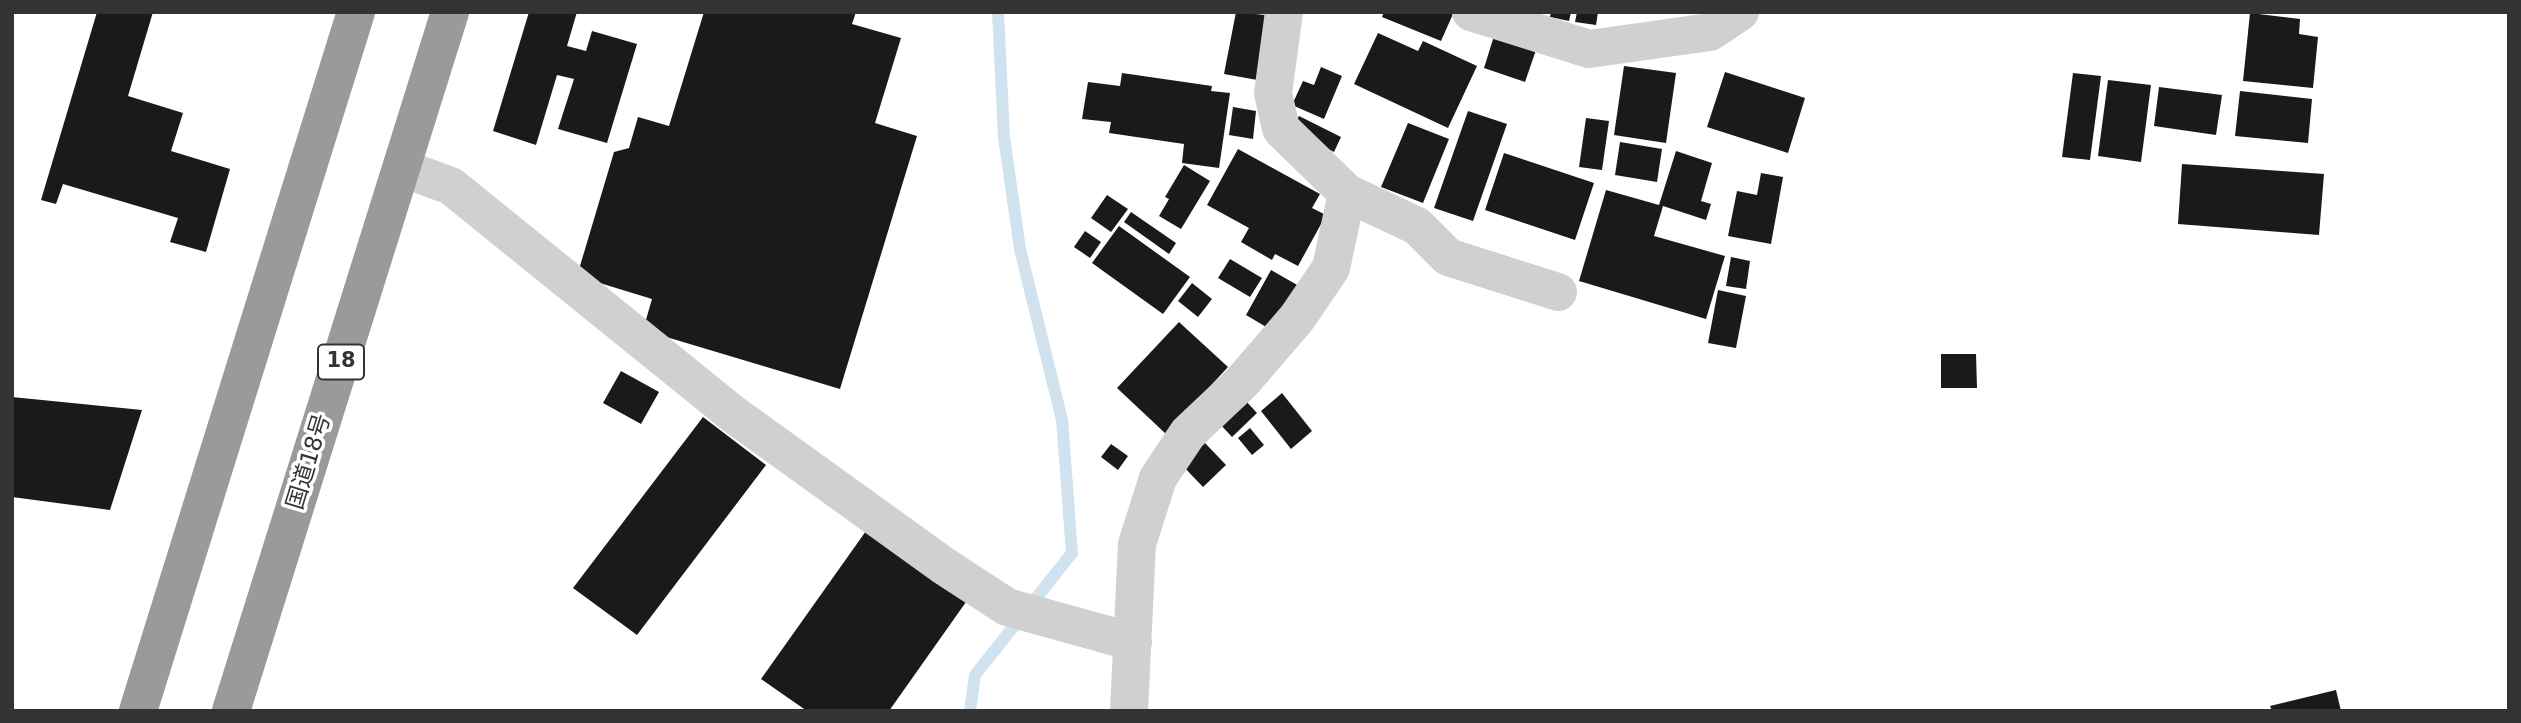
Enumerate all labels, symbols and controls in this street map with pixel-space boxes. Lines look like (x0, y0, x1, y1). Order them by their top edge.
road number: 18 (318, 344, 364, 380)
street label: 国道18号 (282, 411, 338, 513)

